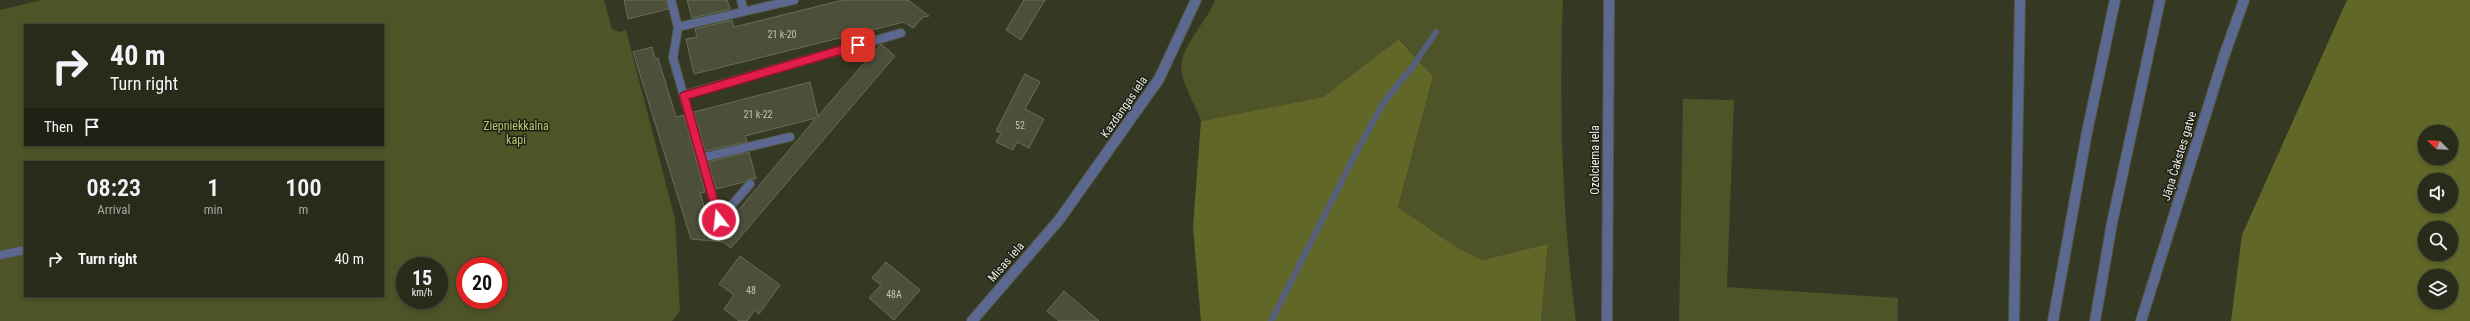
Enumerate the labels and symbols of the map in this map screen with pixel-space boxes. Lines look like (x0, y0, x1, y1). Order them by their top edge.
pin (841, 28, 875, 62)
house number: 21 k-20 (767, 29, 797, 40)
street label: Kazdangas iela (1098, 73, 1150, 140)
house number: 21 k-22 (743, 109, 773, 120)
street label: Jāņa Čakstes gatve (2158, 109, 2200, 203)
park label: Ziepniekkalna kapi (483, 119, 549, 147)
house number: 52 (1015, 120, 1025, 131)
street label: Ozolciema iela (1588, 125, 1602, 195)
north arrow (2418, 125, 2458, 165)
position arrow (698, 199, 740, 241)
street label: Misas iela (985, 239, 1027, 285)
speed limit sign: 20 (456, 257, 508, 309)
house number: 48 (746, 285, 756, 296)
house number: 48A (886, 289, 902, 300)

